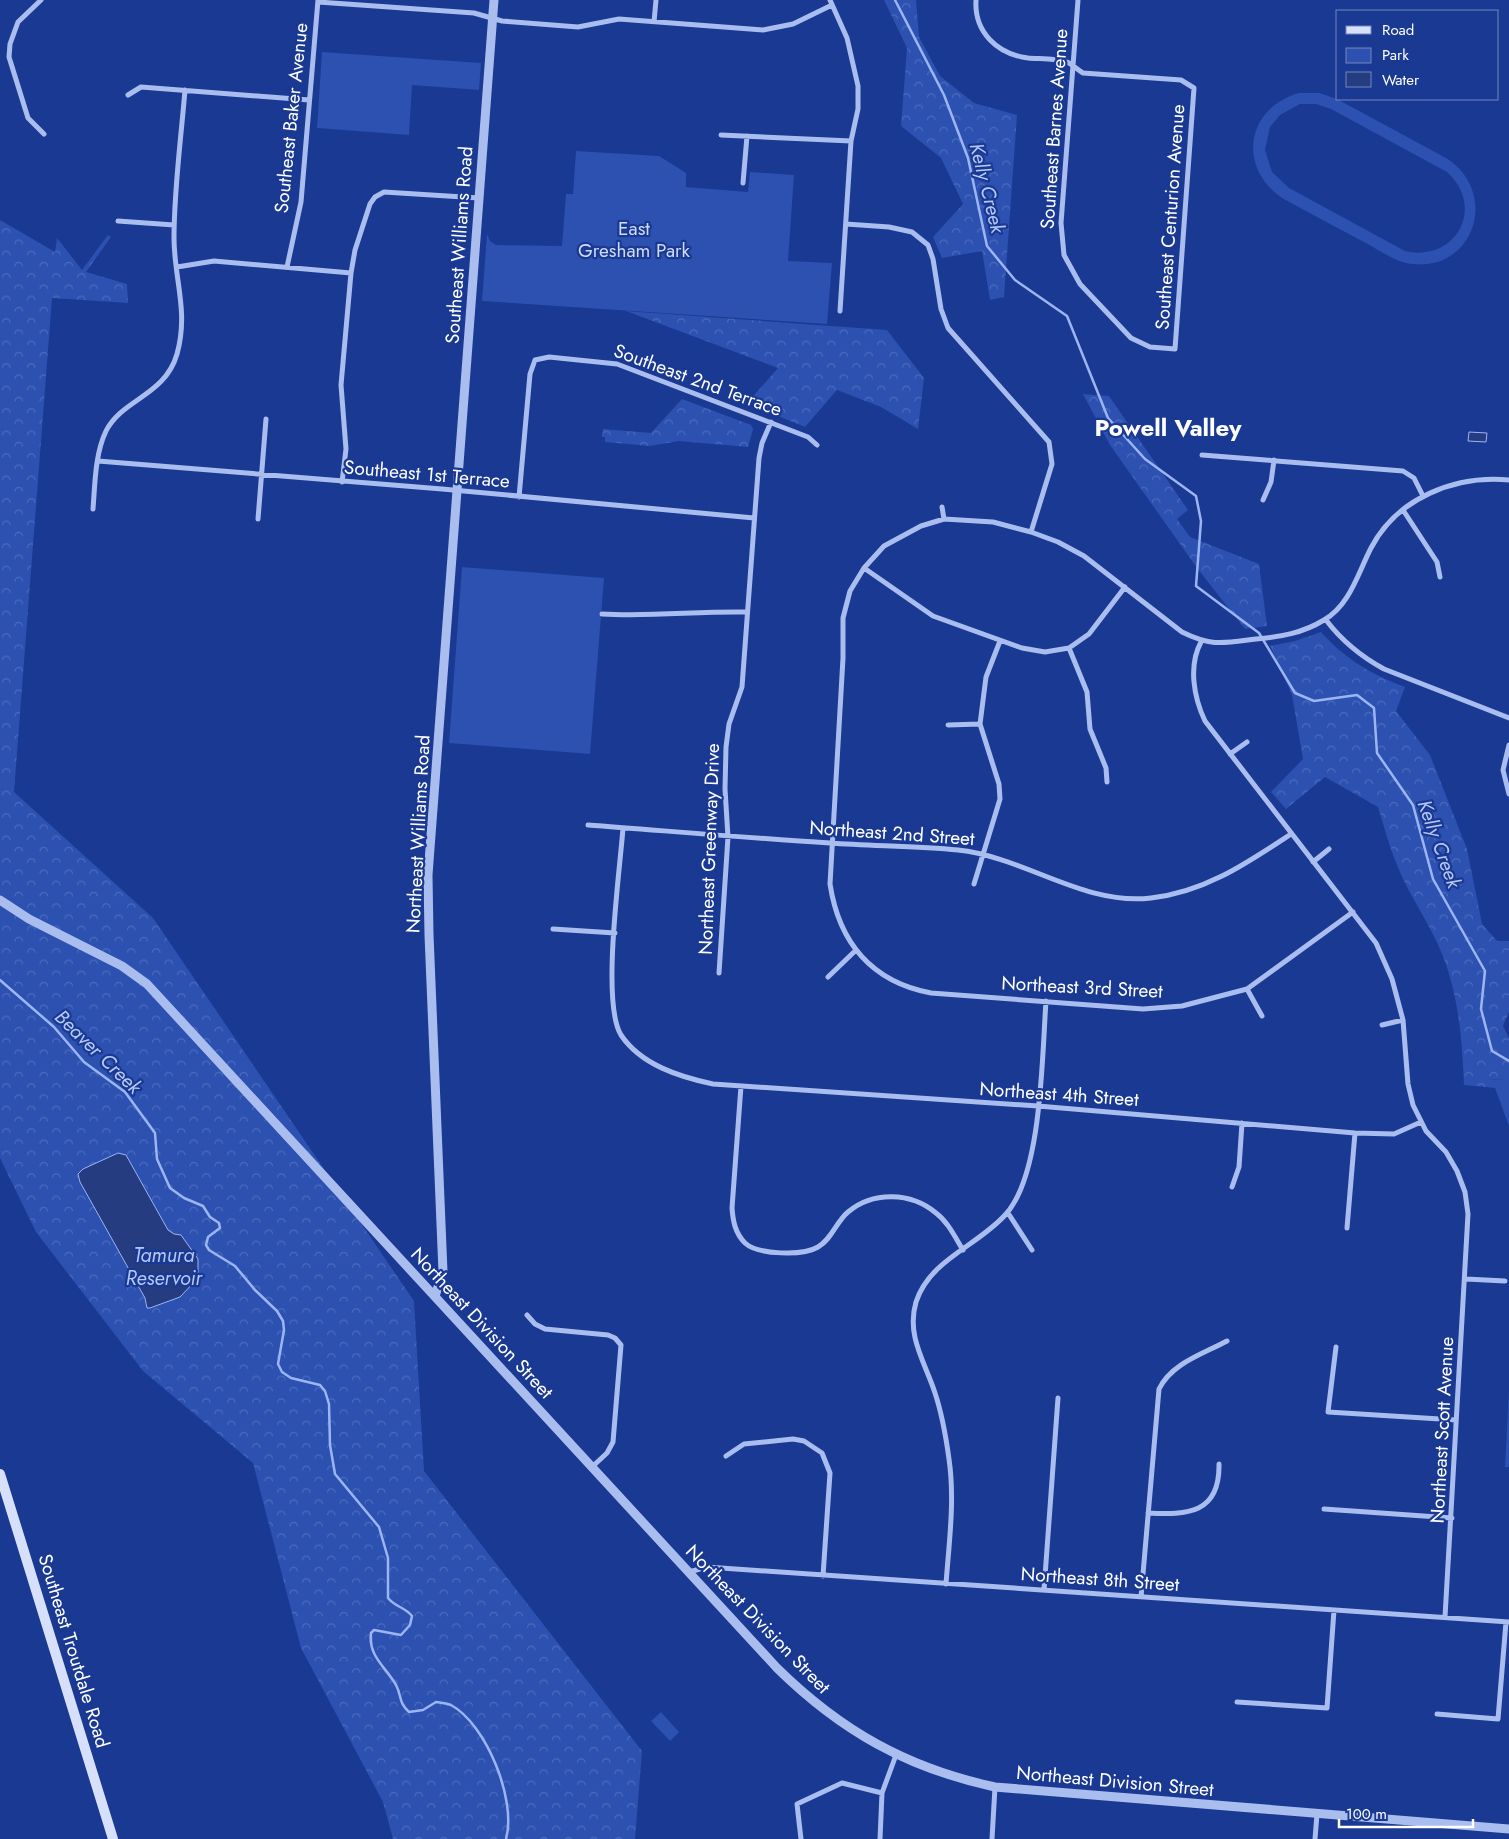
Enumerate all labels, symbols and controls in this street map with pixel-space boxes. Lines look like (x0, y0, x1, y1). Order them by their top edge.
legend (1336, 10, 1499, 100)
text: Road (1382, 19, 1414, 41)
street label: Southeast Baker Avenue (268, 21, 314, 214)
street label: Southeast Barnes Avenue (1034, 28, 1074, 230)
text: Park (1382, 44, 1409, 66)
text: Water (1382, 69, 1420, 91)
street label: Southeast Centurion Avenue (1149, 103, 1191, 331)
water label: Kelly Creek (962, 140, 1013, 238)
street label: Southeast Williams Road (439, 145, 479, 345)
park label: East Gresham Park (578, 215, 691, 264)
street label: Southeast 2nd Terrace (610, 337, 786, 423)
district label: Powell Valley (1095, 410, 1242, 445)
street label: Southeast 1st Terrace (343, 453, 511, 495)
street label: Northeast Williams Road (399, 734, 437, 934)
street label: Northeast Greenway Drive (692, 743, 726, 955)
water label: Kelly Creek (1410, 796, 1469, 894)
street label: Northeast 2nd Street (808, 814, 976, 852)
street label: Northeast 3rd Street (1001, 969, 1164, 1005)
water label: Beaver Creek (48, 1003, 149, 1102)
street label: Northeast 4th Street (978, 1075, 1140, 1113)
water label: Tamura Reservoir (126, 1241, 204, 1293)
street label: Northeast Division Street (405, 1241, 560, 1405)
street label: Northeast Scott Avenue (1424, 1336, 1460, 1524)
street label: Northeast Division Street (679, 1538, 837, 1700)
street label: Southeast Troutdale Road (32, 1551, 116, 1751)
street label: Northeast 8th Street (1020, 1560, 1181, 1598)
street label: Northeast Division Street (1015, 1759, 1215, 1803)
scale bar (1339, 1796, 1473, 1828)
text: 100 m (1346, 1803, 1387, 1825)

